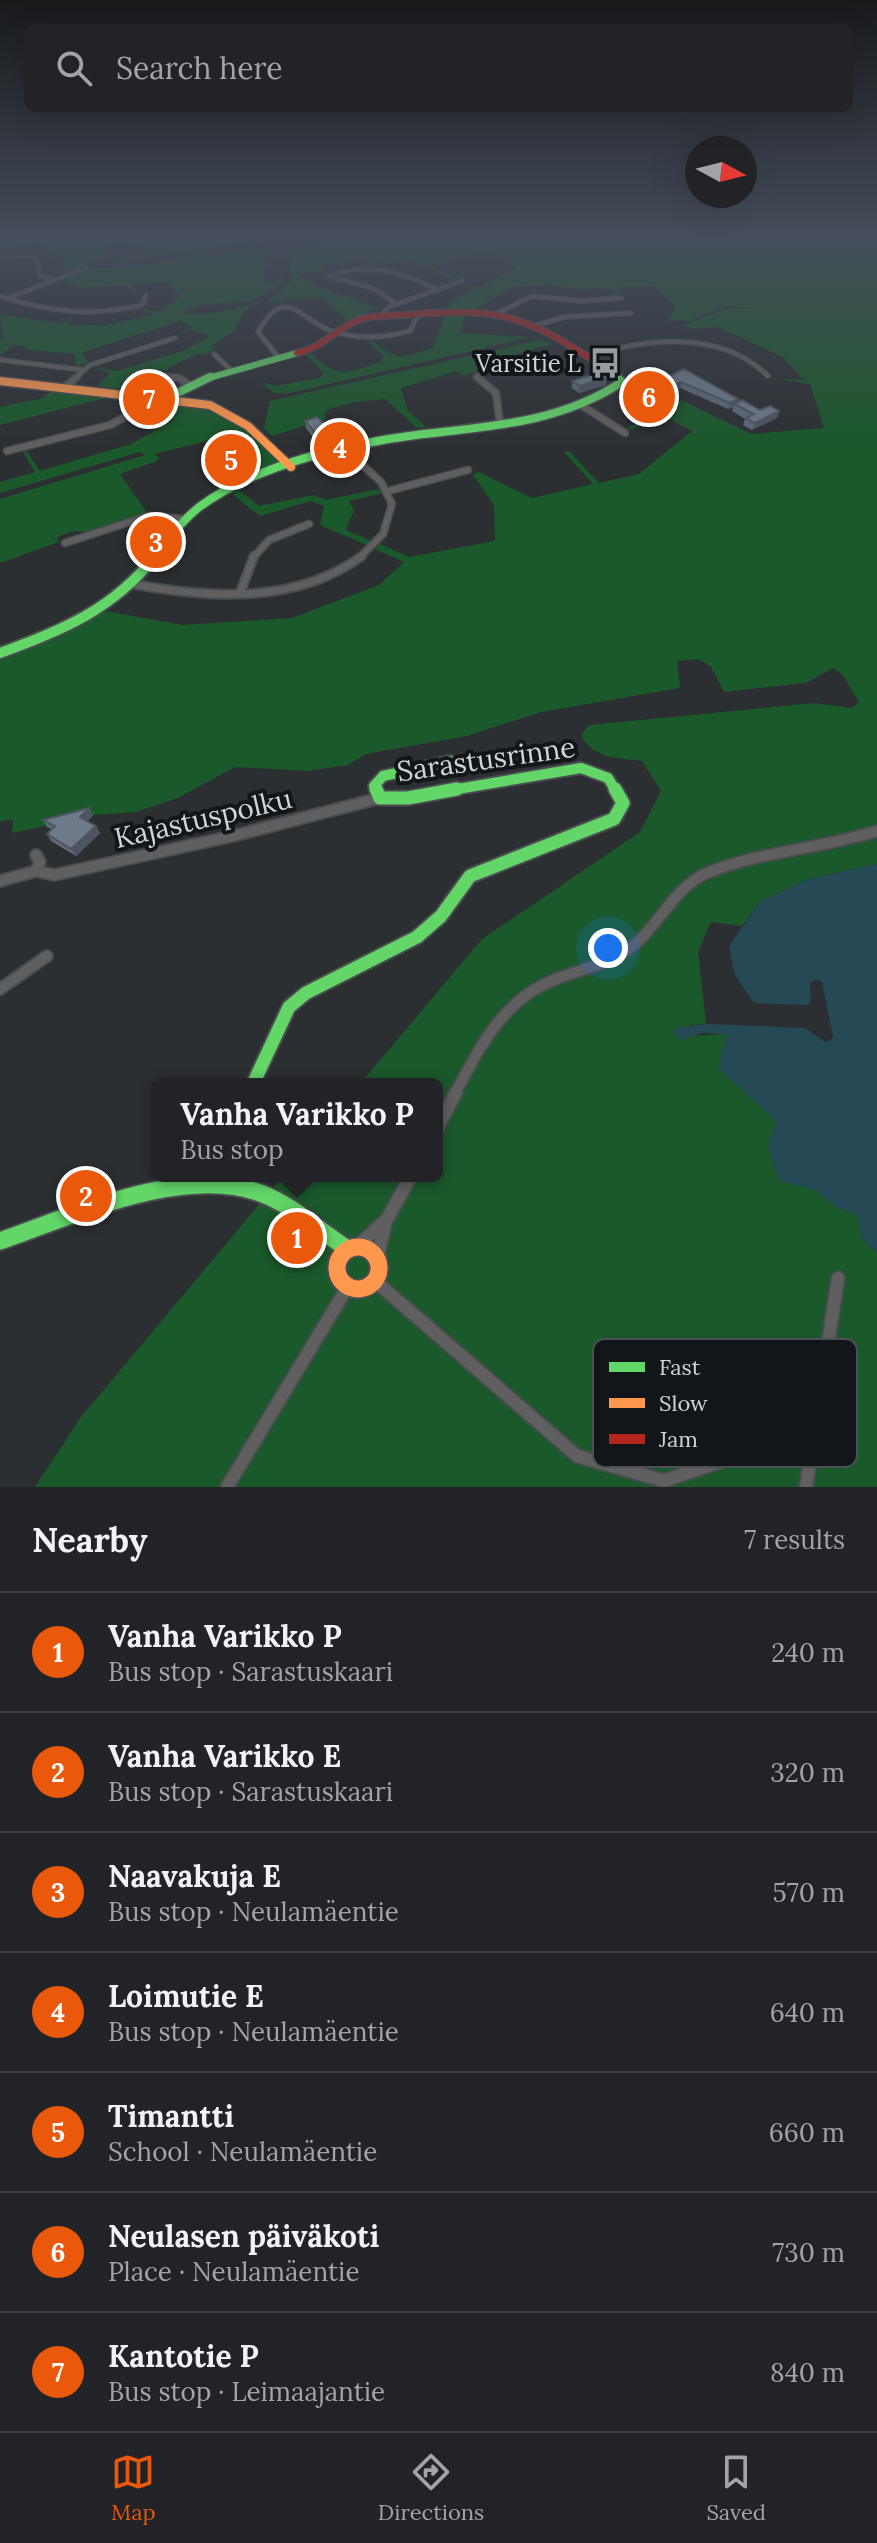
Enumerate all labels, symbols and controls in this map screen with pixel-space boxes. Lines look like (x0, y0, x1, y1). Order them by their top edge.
search box (24, 24, 853, 112)
icon: search (52, 46, 96, 90)
text: Search here (116, 49, 283, 87)
north arrow (685, 136, 757, 208)
bus stop icon: Varsitie L (588, 346, 622, 380)
place label: Varsitie L (475, 348, 581, 379)
pin: 6 (623, 367, 675, 427)
pin: 7 (123, 369, 175, 429)
pin: 4 (314, 418, 366, 478)
pin: 5 (205, 430, 257, 490)
pin: 3 (130, 512, 182, 572)
street label: Sarastusrinne (395, 729, 577, 789)
street label: Kajastuspolku (111, 780, 295, 856)
your location (588, 928, 628, 968)
popup (151, 1078, 443, 1182)
text: Vanha Varikko P (180, 1095, 414, 1133)
text: Bus stop (180, 1133, 283, 1166)
pin: 2 (60, 1166, 112, 1226)
pin: 1 (271, 1208, 323, 1268)
legend (593, 1339, 857, 1467)
text: Fast (659, 1353, 701, 1381)
text: Slow (659, 1389, 708, 1417)
text: Jam (658, 1425, 698, 1453)
text: Nearby (32, 1518, 148, 1561)
text: 7 results (744, 1523, 845, 1556)
text: Vanha Varikko P (108, 1617, 342, 1655)
text: 1 (53, 1636, 63, 1669)
text: 240 m (771, 1636, 845, 1669)
text: Bus stop · Sarastuskaari (108, 1655, 393, 1688)
text: Vanha Varikko E (108, 1737, 341, 1775)
text: 2 (51, 1756, 65, 1789)
text: 320 m (770, 1756, 845, 1789)
text: Bus stop · Sarastuskaari (108, 1775, 393, 1808)
text: Naavakuja E (108, 1857, 281, 1895)
text: 3 (51, 1876, 65, 1909)
text: 570 m (773, 1876, 845, 1909)
text: Bus stop · Neulamäentie (108, 1895, 399, 1928)
text: Loimutie E (108, 1977, 264, 2015)
text: 4 (51, 1996, 65, 2029)
text: 640 m (770, 1996, 845, 2029)
text: Bus stop · Neulamäentie (108, 2015, 399, 2048)
text: Timantti (108, 2097, 234, 2135)
text: 5 (51, 2116, 65, 2149)
text: 660 m (769, 2116, 845, 2149)
text: School · Neulamäentie (108, 2135, 377, 2168)
text: Neulasen päiväkoti (108, 2217, 379, 2255)
text: 6 (51, 2236, 65, 2269)
text: 730 m (772, 2236, 845, 2269)
text: Place · Neulamäentie (108, 2255, 359, 2288)
text: Kantotie P (108, 2337, 259, 2375)
text: 7 (52, 2356, 64, 2389)
text: 840 m (770, 2356, 845, 2389)
text: Bus stop · Leimaajantie (108, 2375, 385, 2408)
tab: Map (111, 2450, 156, 2526)
tab: Directions (378, 2450, 484, 2526)
tab: Saved (706, 2450, 766, 2526)

